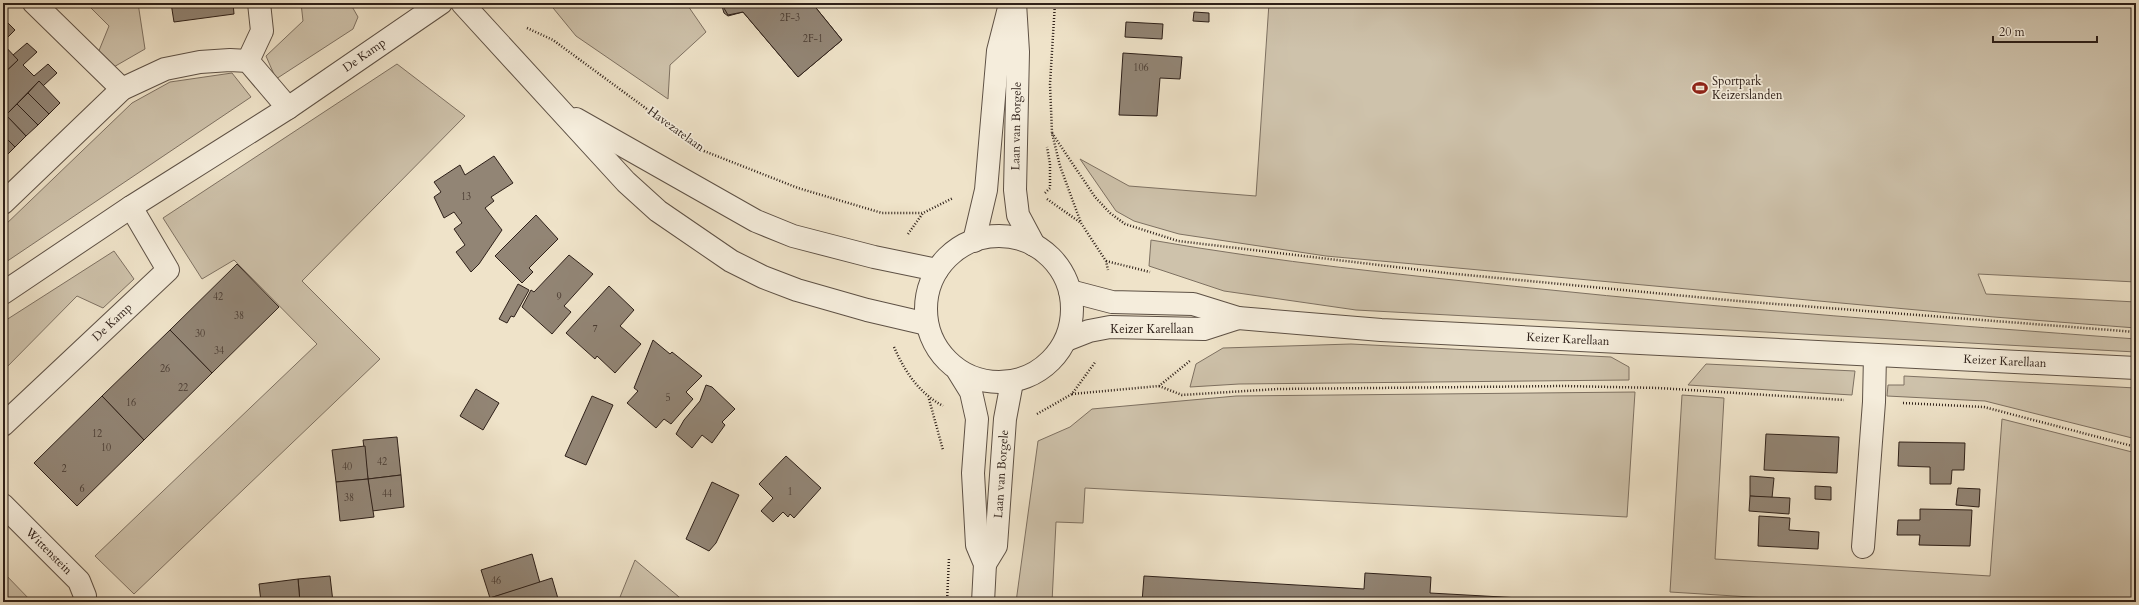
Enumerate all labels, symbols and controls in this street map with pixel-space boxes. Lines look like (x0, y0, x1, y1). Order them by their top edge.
house number: 2F-3 (780, 11, 800, 25)
scale bar (1993, 18, 2097, 44)
text: 20 m (1999, 24, 2026, 40)
house number: 2F-1 (803, 32, 823, 46)
street label: De Kamp (339, 34, 389, 76)
house number: 106 (1133, 61, 1149, 75)
place label: Sportpark Keizerslanden (1712, 73, 1783, 103)
sports icon: Sportpark Keizerslanden (1691, 79, 1709, 97)
street label: Laan van Borgele (1007, 82, 1025, 170)
street label: Havezatelaan (644, 103, 708, 155)
house number: 13 (461, 190, 471, 204)
house number: 42 (213, 290, 223, 304)
house number: 9 (556, 290, 562, 304)
street label: De Kamp (89, 299, 135, 345)
house number: 38 (234, 309, 244, 323)
street label: Keizer Karellaan (1110, 321, 1194, 337)
house number: 7 (592, 322, 598, 336)
house number: 30 (195, 327, 205, 341)
street label: Keizer Karellaan (1526, 329, 1610, 349)
house number: 34 (214, 344, 224, 358)
street label: Keizer Karellaan (1963, 351, 2047, 371)
house number: 26 (160, 362, 170, 376)
house number: 22 (178, 381, 188, 395)
house number: 5 (665, 391, 671, 405)
house number: 16 (126, 396, 136, 410)
house number: 12 (92, 427, 102, 441)
street label: Laan van Borgele (990, 429, 1012, 519)
house number: 10 (101, 441, 111, 455)
house number: 42 (377, 455, 387, 469)
house number: 40 (342, 460, 352, 474)
house number: 2 (61, 462, 67, 476)
house number: 6 (79, 482, 85, 496)
house number: 1 (787, 485, 793, 499)
house number: 44 (382, 487, 392, 501)
house number: 38 (344, 491, 354, 505)
street label: Wittenstein (21, 523, 76, 578)
house number: 46 (491, 574, 501, 588)

